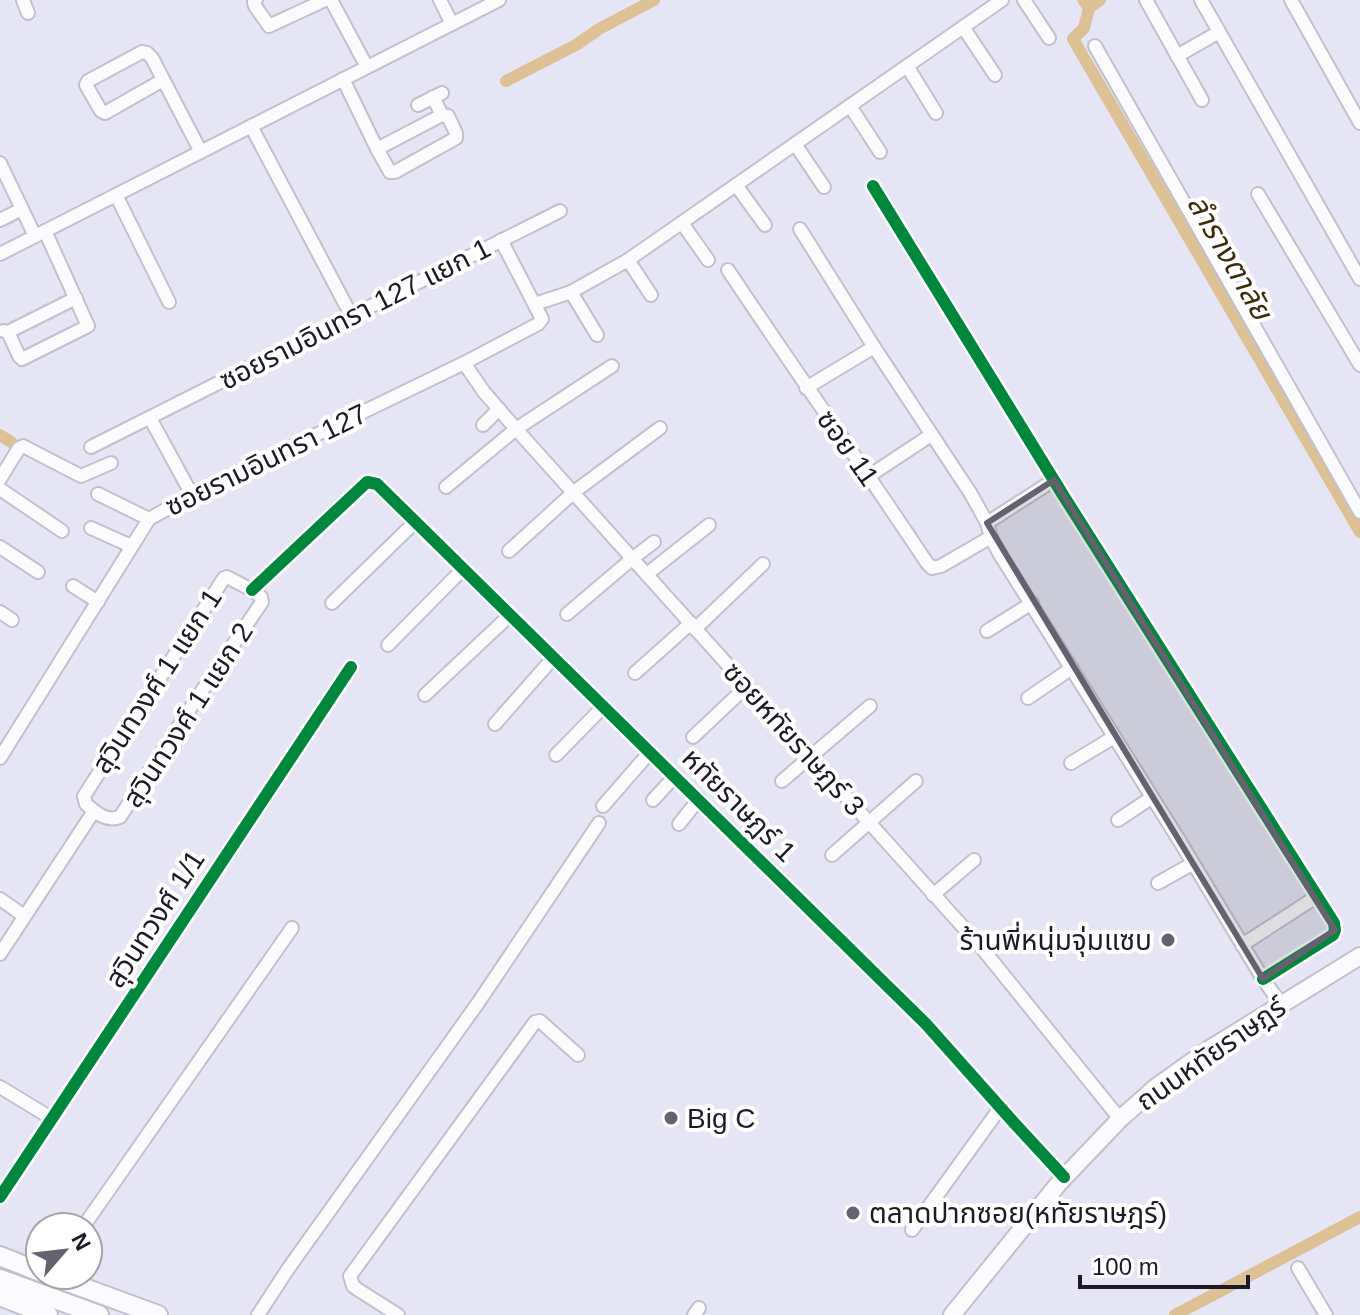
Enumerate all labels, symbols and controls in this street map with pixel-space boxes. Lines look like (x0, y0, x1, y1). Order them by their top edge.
water label: ลำรางตาลัย (1181, 189, 1280, 327)
street label: ซอยรามอินทรา 127 แยก 1 (214, 232, 496, 396)
street label: ซอยรามอินทรา 127 (160, 398, 372, 522)
street label: ซอย 11 (811, 404, 885, 492)
street label: สุวินทวงศ์ 1 แยก 1 (86, 583, 229, 779)
street label: สุวินทวงศ์ 1 แยก 2 (117, 617, 260, 813)
street label: ซอยหทัยราษฎร์ 3 (717, 656, 871, 822)
street label: หทัยราษฎร์ 1 (676, 742, 802, 868)
street label: สุวินทวงศ์ 1/1 (99, 845, 212, 994)
place label: ร้านพี่หนุ่มจุ่มแซบ (959, 921, 1152, 957)
marker: ร้านพี่หนุ่มจุ่มแซบ (1159, 931, 1177, 949)
street label: ถนนหทัยราษฎร์ (1131, 990, 1293, 1117)
place label: Big C (687, 1103, 755, 1134)
marker: Big C (662, 1109, 680, 1127)
place label: ตลาดปากซอย(หทัยราษฎร์) (869, 1198, 1167, 1229)
marker: ตลาดปากซอย(หทัยราษฎร์) (844, 1204, 862, 1222)
north arrow (24, 1211, 104, 1291)
text: N (66, 1229, 96, 1255)
scale bar (1080, 1239, 1248, 1289)
text: 100 m (1092, 1253, 1159, 1280)

